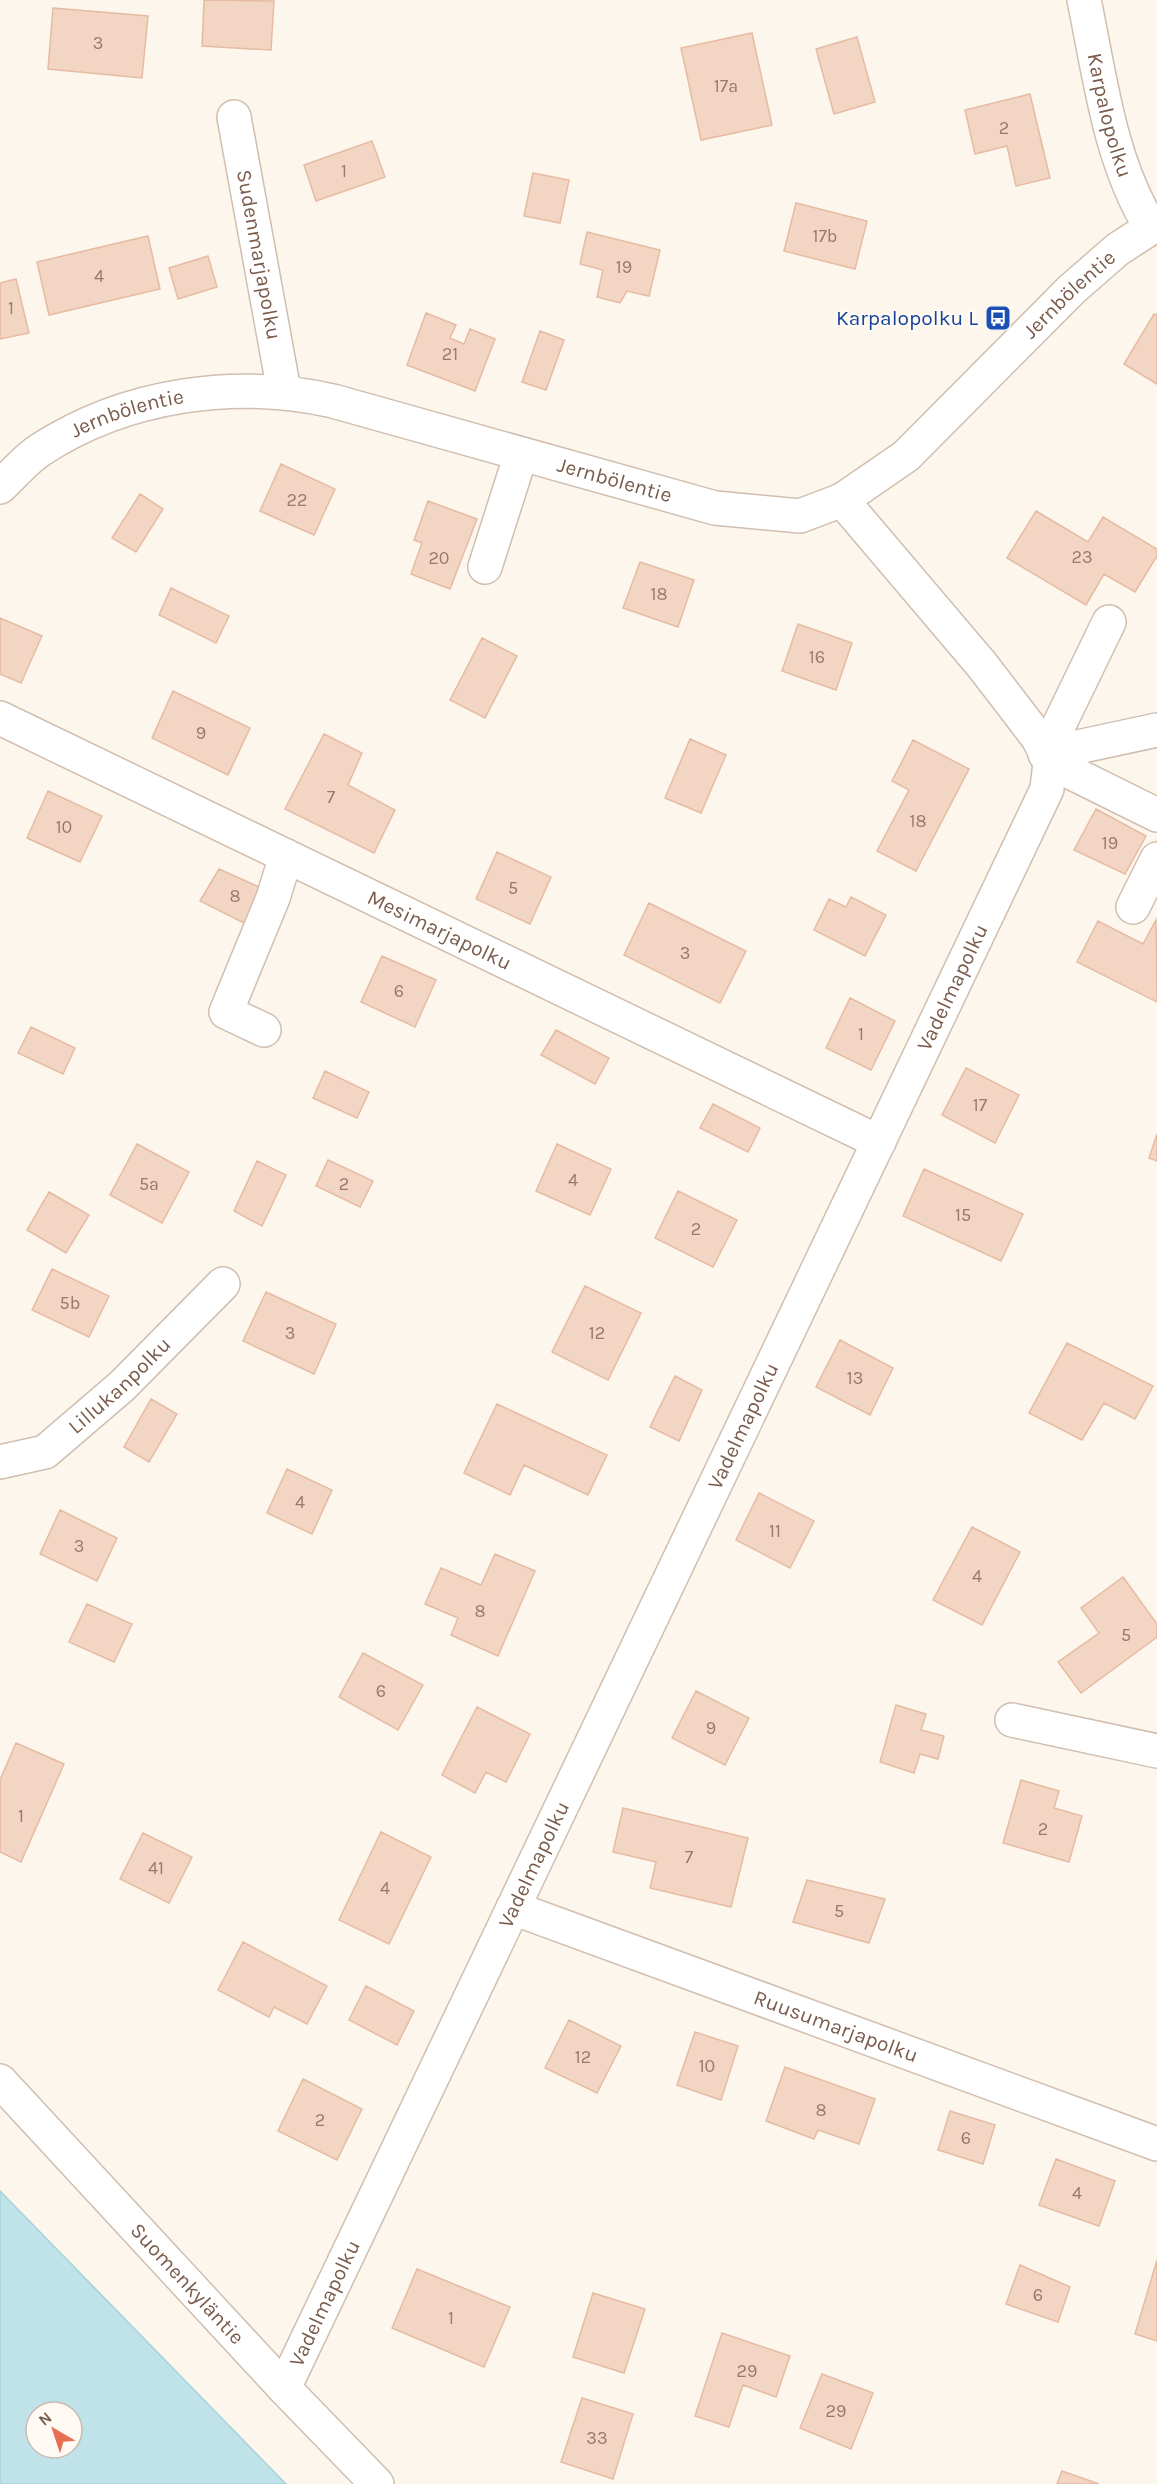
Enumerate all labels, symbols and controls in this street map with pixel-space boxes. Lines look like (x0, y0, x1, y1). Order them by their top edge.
house number: 3 (93, 32, 103, 54)
street label: Karpalopolku (1083, 51, 1137, 181)
house number: 17a (714, 75, 738, 97)
house number: 2 (999, 117, 1009, 139)
house number: 1 (341, 160, 347, 182)
street label: Sudenmarjapolku (232, 168, 286, 342)
house number: 17b (812, 225, 838, 247)
street label: Jernbölentie (1018, 245, 1120, 343)
house number: 19 (616, 256, 632, 278)
house number: 4 (94, 265, 104, 287)
house number: 1 (8, 297, 14, 319)
bus stop icon: Karpalopolku L (983, 303, 1013, 333)
place label: Karpalopolku L (836, 306, 978, 330)
house number: 21 (442, 343, 458, 365)
street label: Jernbölentie (66, 384, 185, 442)
street label: Jernbölentie (555, 452, 675, 507)
house number: 22 (287, 489, 307, 511)
house number: 23 (1071, 546, 1093, 568)
house number: 20 (428, 547, 450, 569)
house number: 18 (650, 583, 668, 605)
house number: 16 (809, 646, 825, 668)
house number: 9 (196, 722, 206, 744)
house number: 7 (327, 786, 336, 808)
house number: 18 (909, 810, 927, 832)
house number: 10 (56, 816, 72, 838)
house number: 19 (1102, 832, 1118, 854)
house number: 5 (508, 877, 518, 899)
house number: 8 (229, 885, 241, 907)
street label: Mesimarjapolku (364, 885, 515, 975)
street label: Vadelmapolku (912, 920, 993, 1054)
house number: 3 (680, 942, 690, 964)
house number: 6 (394, 980, 404, 1002)
house number: 1 (858, 1023, 864, 1045)
house number: 17 (973, 1094, 988, 1116)
house number: 4 (568, 1169, 578, 1191)
house number: 5a (139, 1173, 159, 1195)
house number: 2 (339, 1173, 349, 1195)
house number: 15 (955, 1204, 971, 1226)
house number: 2 (691, 1218, 701, 1240)
house number: 5b (60, 1292, 80, 1314)
house number: 3 (285, 1322, 295, 1344)
house number: 12 (589, 1322, 605, 1344)
street label: Lillukanpolku (63, 1332, 176, 1439)
street label: Vadelmapolku (703, 1359, 783, 1493)
house number: 13 (847, 1367, 863, 1389)
house number: 4 (295, 1491, 305, 1513)
house number: 11 (769, 1520, 781, 1542)
house number: 3 (74, 1535, 84, 1557)
house number: 4 (972, 1565, 982, 1587)
house number: 8 (474, 1600, 486, 1622)
house number: 5 (1121, 1624, 1131, 1646)
house number: 6 (376, 1680, 386, 1702)
house number: 9 (706, 1717, 716, 1739)
street label: Vadelmapolku (493, 1797, 574, 1932)
house number: 1 (18, 1805, 24, 1827)
house number: 2 (1038, 1818, 1048, 1840)
house number: 7 (685, 1846, 694, 1868)
house number: 41 (148, 1857, 164, 1879)
house number: 4 (380, 1877, 390, 1899)
house number: 5 (834, 1900, 844, 1922)
street label: Ruusumarjapolku (751, 1985, 921, 2067)
house number: 12 (575, 2046, 591, 2068)
house number: 10 (699, 2055, 715, 2077)
house number: 8 (815, 2099, 827, 2121)
house number: 2 (315, 2109, 325, 2131)
house number: 6 (961, 2127, 971, 2149)
house number: 4 (1072, 2182, 1082, 2204)
street label: Suomenkyläntie (125, 2218, 249, 2349)
street label: Vadelmapolku (284, 2236, 365, 2370)
house number: 6 (1033, 2284, 1043, 2306)
house number: 1 (448, 2307, 454, 2329)
house number: 29 (737, 2360, 757, 2382)
north arrow (24, 2400, 84, 2460)
house number: 29 (826, 2400, 846, 2422)
text: N (34, 2408, 55, 2430)
house number: 33 (586, 2427, 608, 2449)

